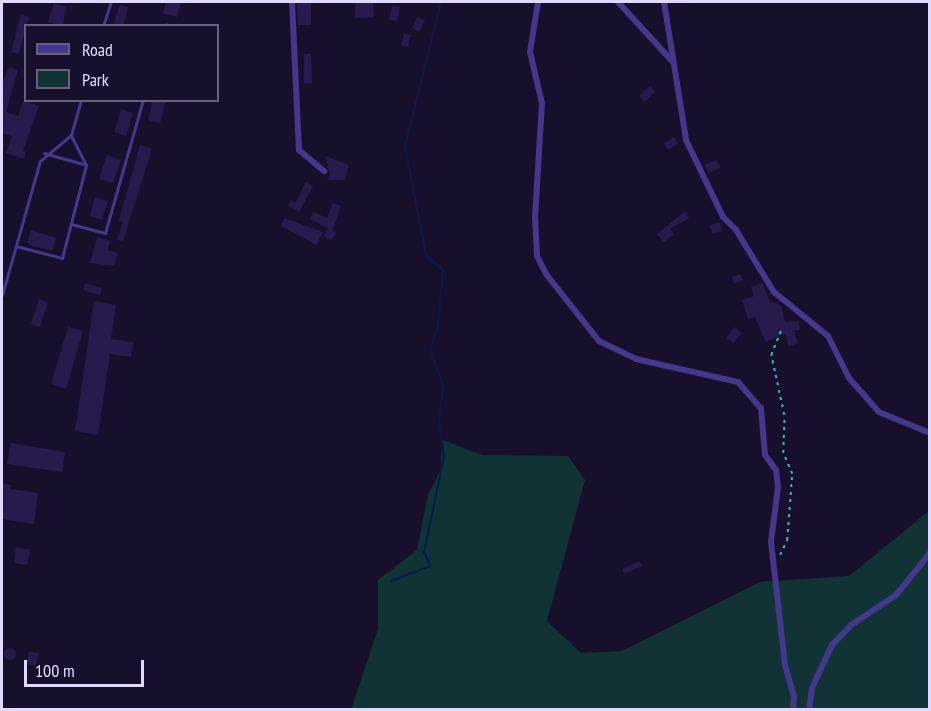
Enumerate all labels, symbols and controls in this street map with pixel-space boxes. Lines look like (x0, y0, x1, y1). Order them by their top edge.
legend (24, 24, 219, 102)
text: Road (82, 38, 113, 61)
text: Park (82, 68, 109, 91)
scale bar (27, 648, 147, 686)
text: 100 m (35, 659, 75, 682)

